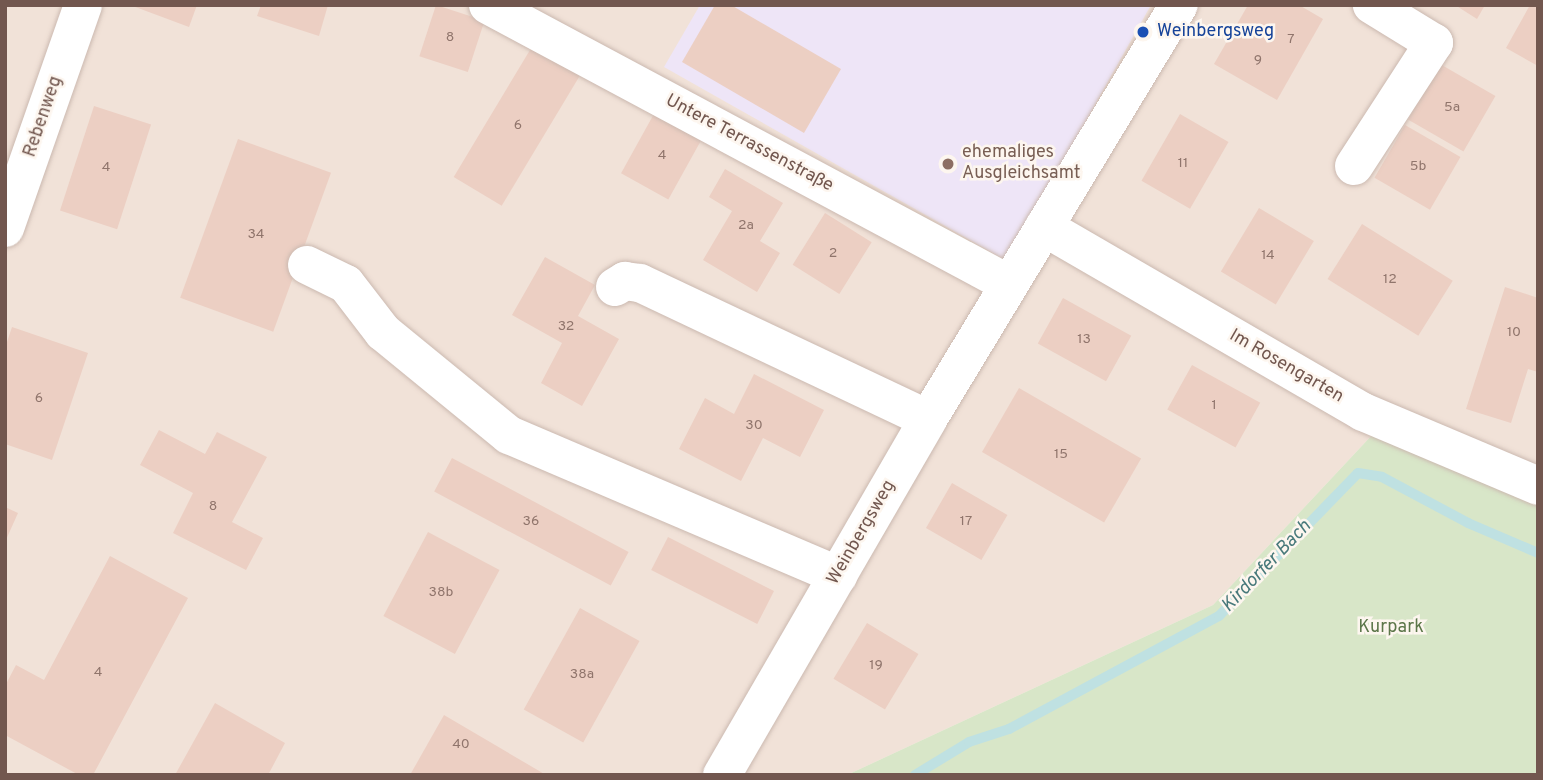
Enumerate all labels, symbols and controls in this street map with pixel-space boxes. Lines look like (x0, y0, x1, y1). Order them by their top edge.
place label: Weinbergsweg (1157, 21, 1274, 43)
marker: Weinbergsweg (1135, 24, 1151, 40)
house number: 8 (446, 30, 454, 46)
house number: 7 (1287, 32, 1295, 48)
house number: 9 (1254, 53, 1262, 69)
street label: Rebenweg (20, 74, 68, 160)
street label: Untere Terrassenstraße (661, 90, 837, 198)
house number: 5a (1444, 100, 1460, 116)
house number: 6 (514, 118, 522, 134)
place label: ehemaliges Ausgleichsamt (962, 143, 1081, 186)
house number: 4 (658, 148, 666, 164)
marker: ehemaliges Ausgleichsamt (940, 156, 956, 172)
house number: 11 (1178, 156, 1188, 172)
house number: 5b (1410, 159, 1426, 175)
house number: 4 (102, 160, 110, 176)
house number: 2a (738, 218, 754, 234)
house number: 34 (247, 227, 265, 243)
house number: 2 (829, 246, 837, 262)
house number: 14 (1261, 248, 1275, 264)
house number: 12 (1383, 272, 1397, 288)
house number: 32 (558, 319, 574, 335)
house number: 10 (1507, 325, 1521, 341)
street label: Im Rosengarten (1225, 326, 1347, 408)
house number: 13 (1077, 332, 1091, 348)
house number: 6 (35, 391, 43, 407)
house number: 1 (1211, 398, 1217, 414)
house number: 30 (745, 418, 763, 434)
house number: 15 (1054, 447, 1068, 463)
street label: Weinbergsweg (823, 477, 901, 589)
house number: 8 (209, 499, 217, 515)
house number: 36 (523, 514, 539, 530)
house number: 17 (960, 514, 972, 530)
water label: Kirdorfer Bach (1217, 516, 1317, 618)
house number: 38b (429, 585, 453, 601)
park label: Kurpark (1358, 617, 1424, 639)
house number: 19 (869, 658, 883, 674)
house number: 4 (94, 665, 102, 681)
house number: 38a (570, 667, 594, 683)
house number: 40 (452, 737, 470, 753)

